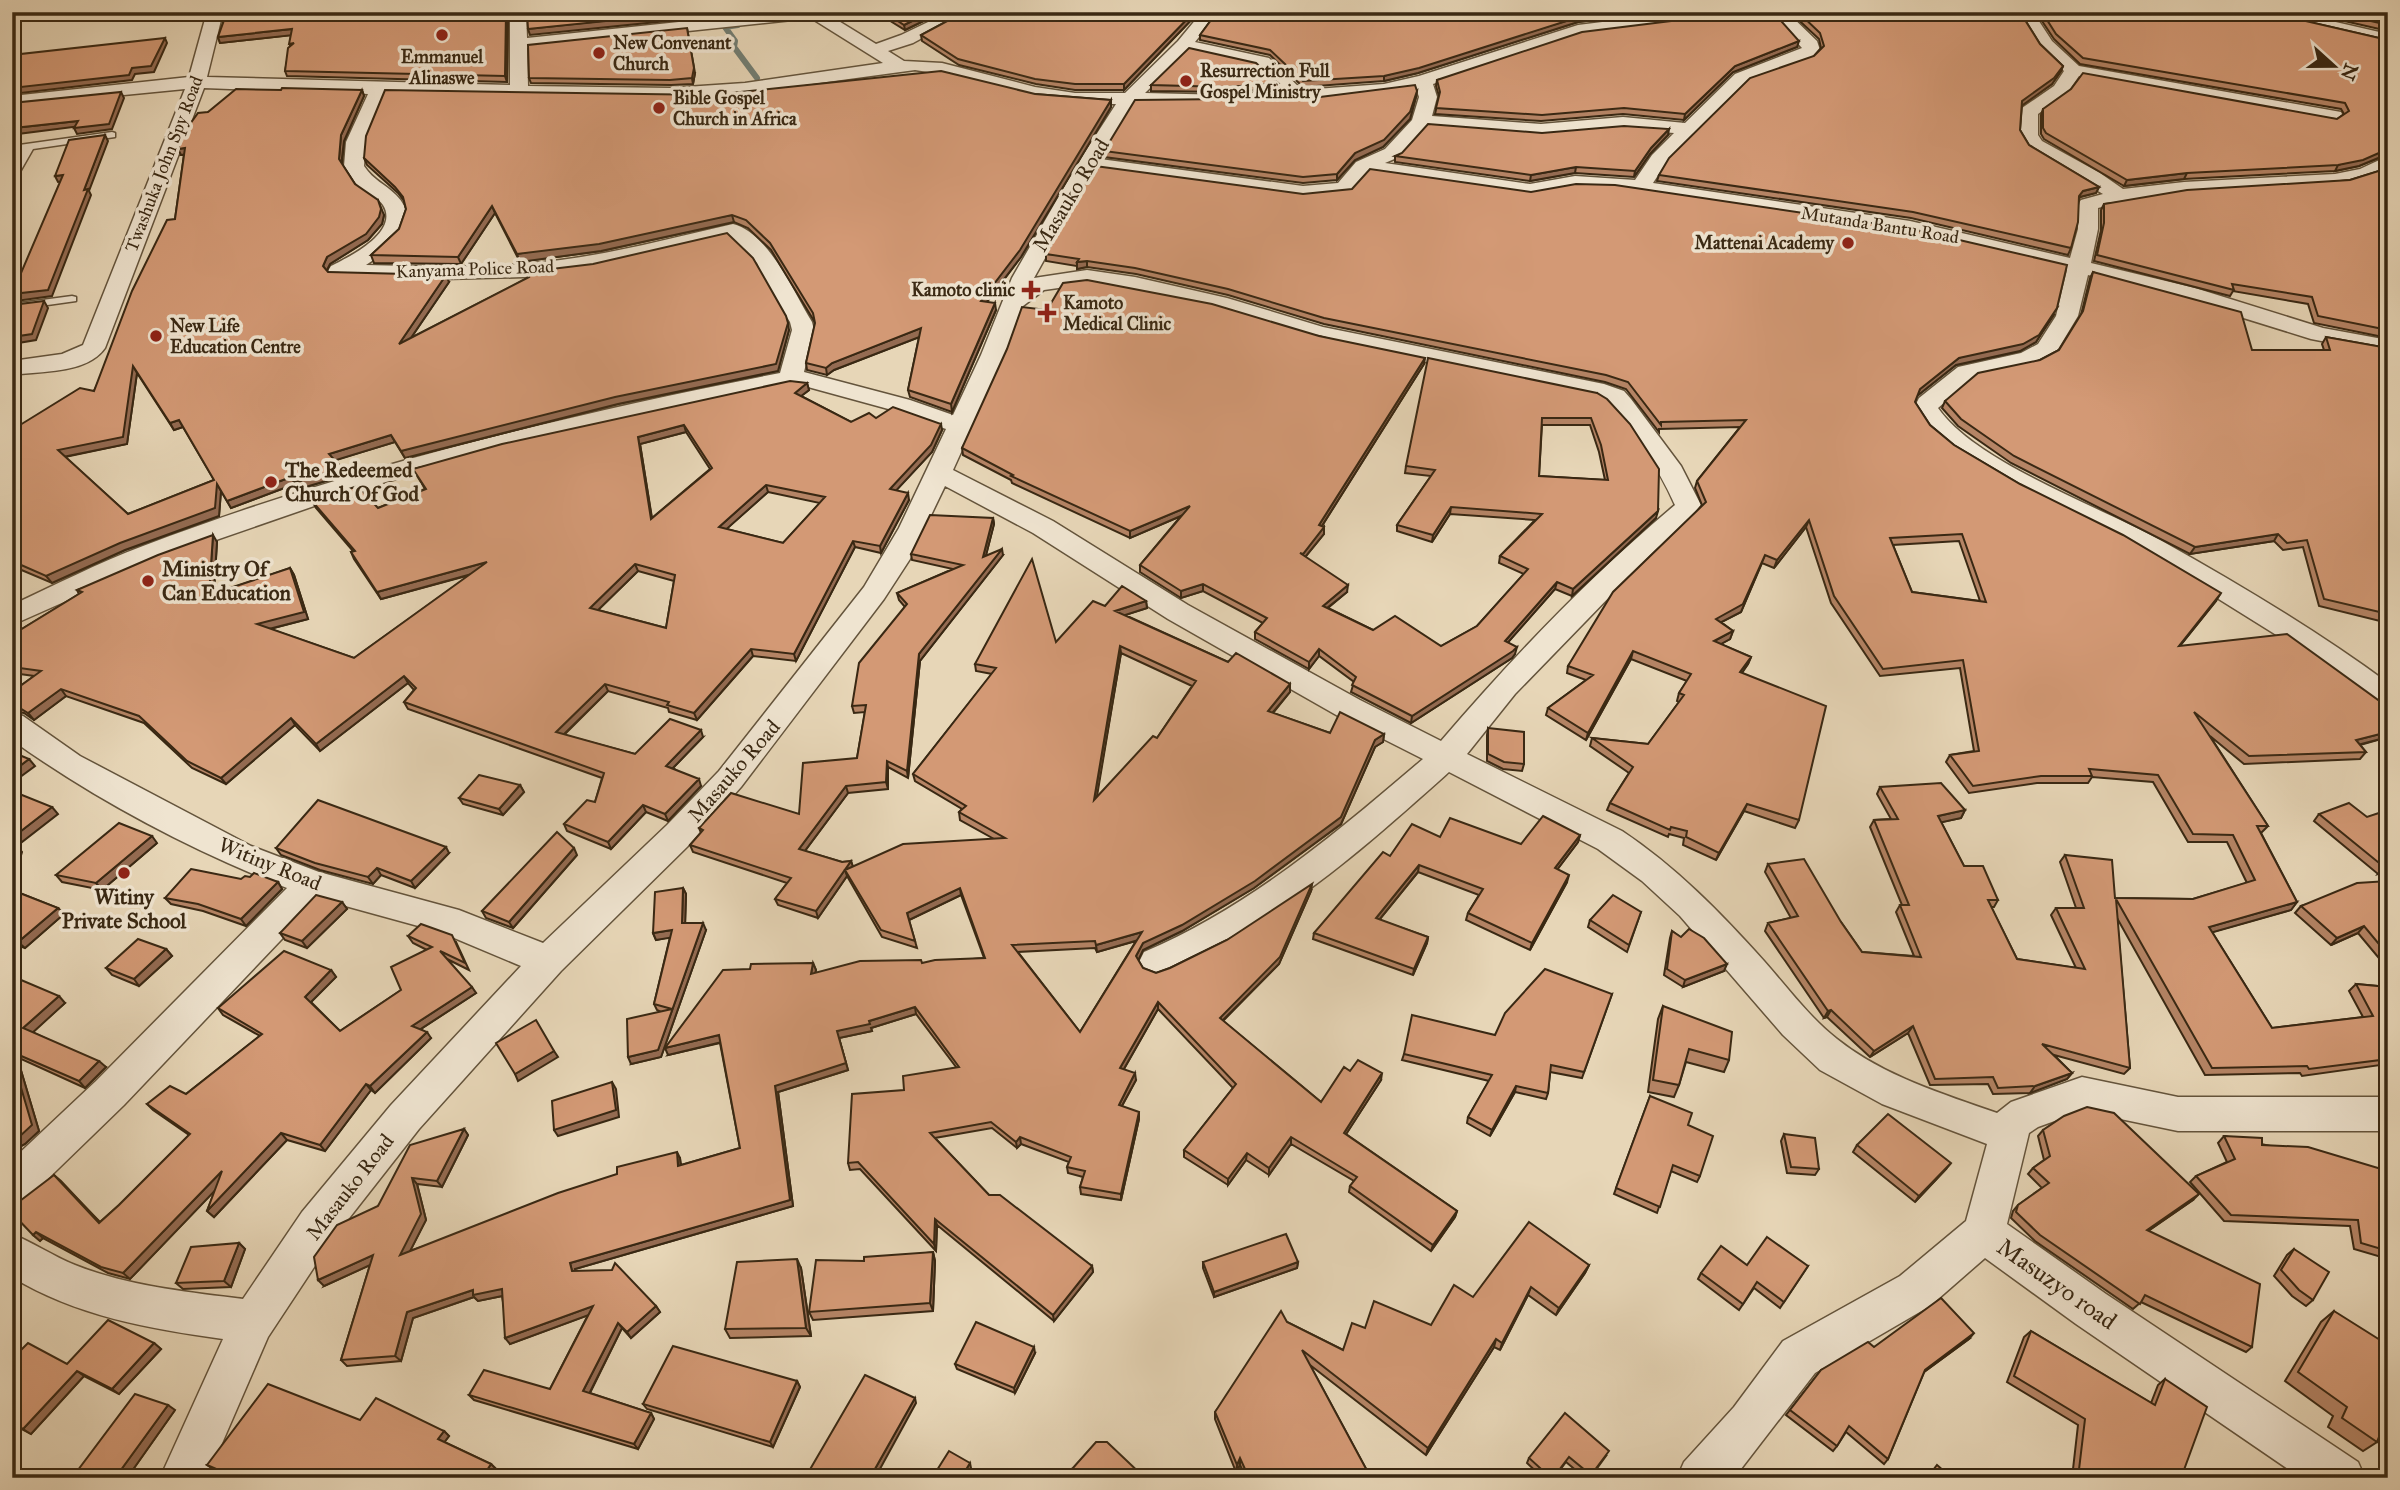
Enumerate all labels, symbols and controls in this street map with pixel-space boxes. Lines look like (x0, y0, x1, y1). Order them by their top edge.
marker: Emmanuel Alinaswe (434, 27, 450, 43)
place label: New Convenant Church (613, 32, 732, 75)
north arrow (2298, 32, 2368, 102)
marker: New Convenant Church (591, 45, 607, 61)
place label: Emmanuel Alinaswe (401, 46, 484, 89)
place label: Resurrection Full Gospel Ministry (1200, 60, 1331, 104)
text: N (2336, 60, 2363, 84)
street label: Twashuka John Spy Road (120, 73, 209, 256)
marker: Resurrection Full Gospel Ministry (1178, 73, 1194, 89)
place label: Bible Gospel Church in Africa (673, 87, 797, 130)
marker: Bible Gospel Church in Africa (651, 100, 667, 116)
street label: Masauko Road (1027, 133, 1115, 256)
street label: Mutanda Bantu Road (1799, 202, 1961, 248)
place label: Mattenai Academy (1694, 232, 1836, 255)
marker: Mattenai Academy (1840, 235, 1856, 251)
street label: Kanyama Police Road (395, 255, 555, 283)
place label: Kamoto clinic (911, 279, 1015, 301)
marker: Kamoto clinic (1021, 280, 1041, 300)
place label: Kamoto Medical Clinic (1063, 292, 1171, 335)
marker: Kamoto Medical Clinic (1037, 303, 1057, 323)
place label: New Life Education Centre (170, 315, 301, 358)
marker: New Life Education Centre (148, 328, 164, 344)
place label: The Redeemed Church Of God (284, 457, 420, 507)
marker: The Redeemed Church Of God (263, 474, 279, 490)
place label: Ministry Of Can Education (162, 556, 291, 606)
marker: Ministry Of Can Education (140, 573, 156, 589)
street label: Masauko Road (682, 714, 786, 828)
street label: Witiny Road (215, 832, 326, 897)
marker: Witiny Private School (116, 865, 132, 881)
place label: Witiny Private School (62, 884, 188, 934)
street label: Masauko Road (300, 1128, 400, 1245)
street label: Masuzyo road (1991, 1232, 2123, 1336)

